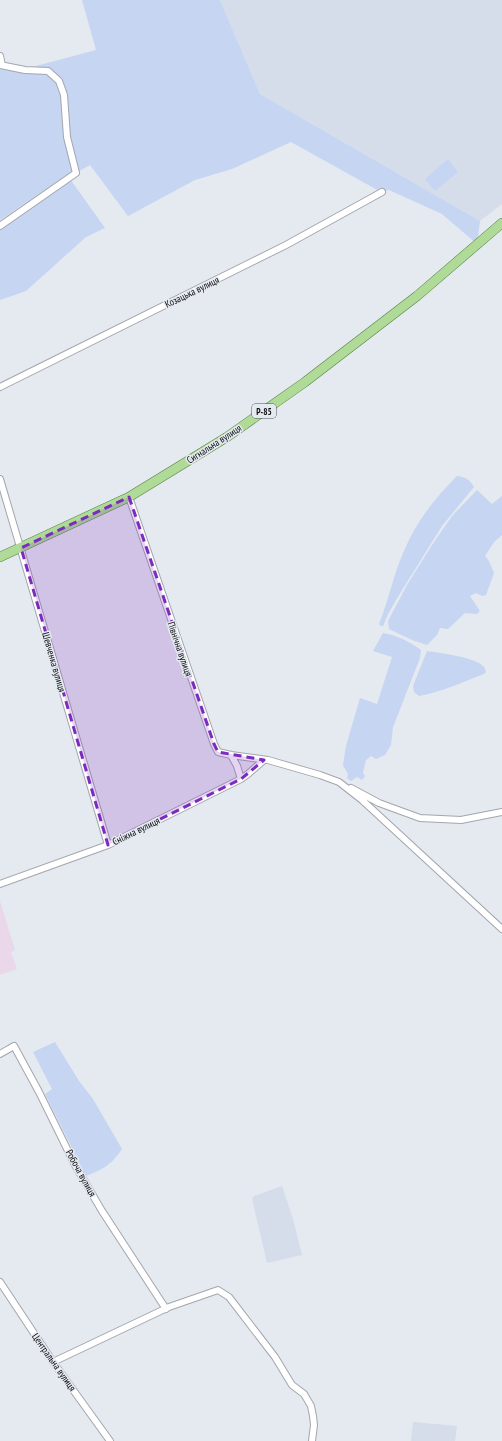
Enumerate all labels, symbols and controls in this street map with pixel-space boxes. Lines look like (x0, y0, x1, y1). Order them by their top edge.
street label: Козацька вулиця (163, 273, 221, 311)
road number: Р-85 (252, 404, 276, 418)
street label: Сигнальна вулиця (184, 421, 244, 467)
street label: Північна вулиця (165, 620, 195, 678)
street label: Шевченка вулиця (39, 630, 69, 694)
street label: Сніжна вулиця (110, 814, 162, 848)
street label: Робоча вулиця (63, 1147, 99, 1199)
street label: Центральна вулиця (29, 1330, 79, 1394)

